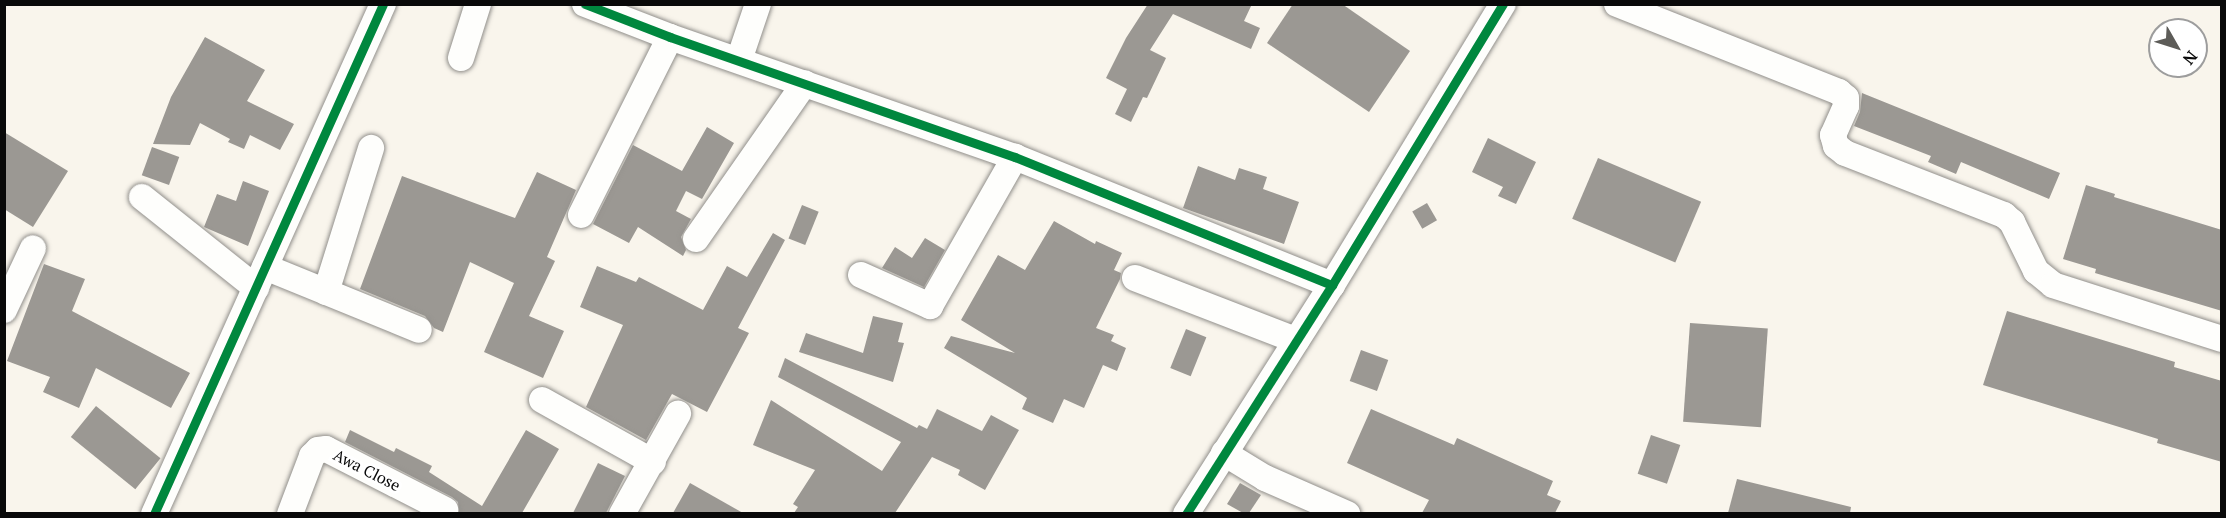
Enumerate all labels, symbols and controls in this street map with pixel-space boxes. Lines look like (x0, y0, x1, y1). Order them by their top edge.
north arrow (2148, 18, 2208, 78)
text: N (2178, 46, 2203, 70)
street label: Awa Close (330, 445, 404, 495)

